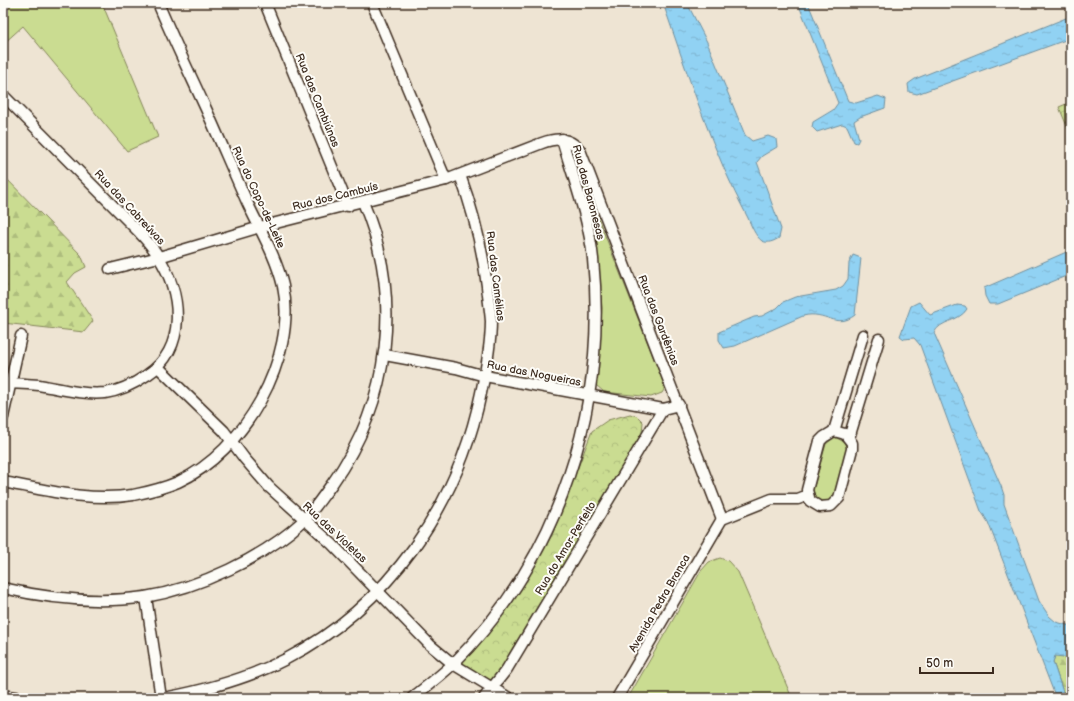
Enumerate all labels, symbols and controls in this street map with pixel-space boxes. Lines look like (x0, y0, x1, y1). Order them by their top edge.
street label: Rua das Cambiúnas (293, 51, 343, 149)
street label: Rua das Baronesas (570, 143, 608, 242)
street label: Rua do Copo-de-Leite (229, 144, 288, 251)
street label: Rua das Cabreúvas (92, 167, 168, 248)
street label: Rua dos Cambuís (291, 179, 380, 213)
street label: Rua das Camélias (484, 230, 508, 322)
street label: Rua das Gardênias (635, 273, 682, 368)
street label: Rua das Nogueiras (486, 358, 583, 389)
street label: Rua das Violetas (300, 499, 370, 566)
street label: Rua do Amor-Perfeito (532, 499, 598, 597)
street label: Avenida Pedra Branca (626, 552, 693, 654)
scale bar (920, 649, 993, 675)
text: 50 m (926, 656, 953, 671)

